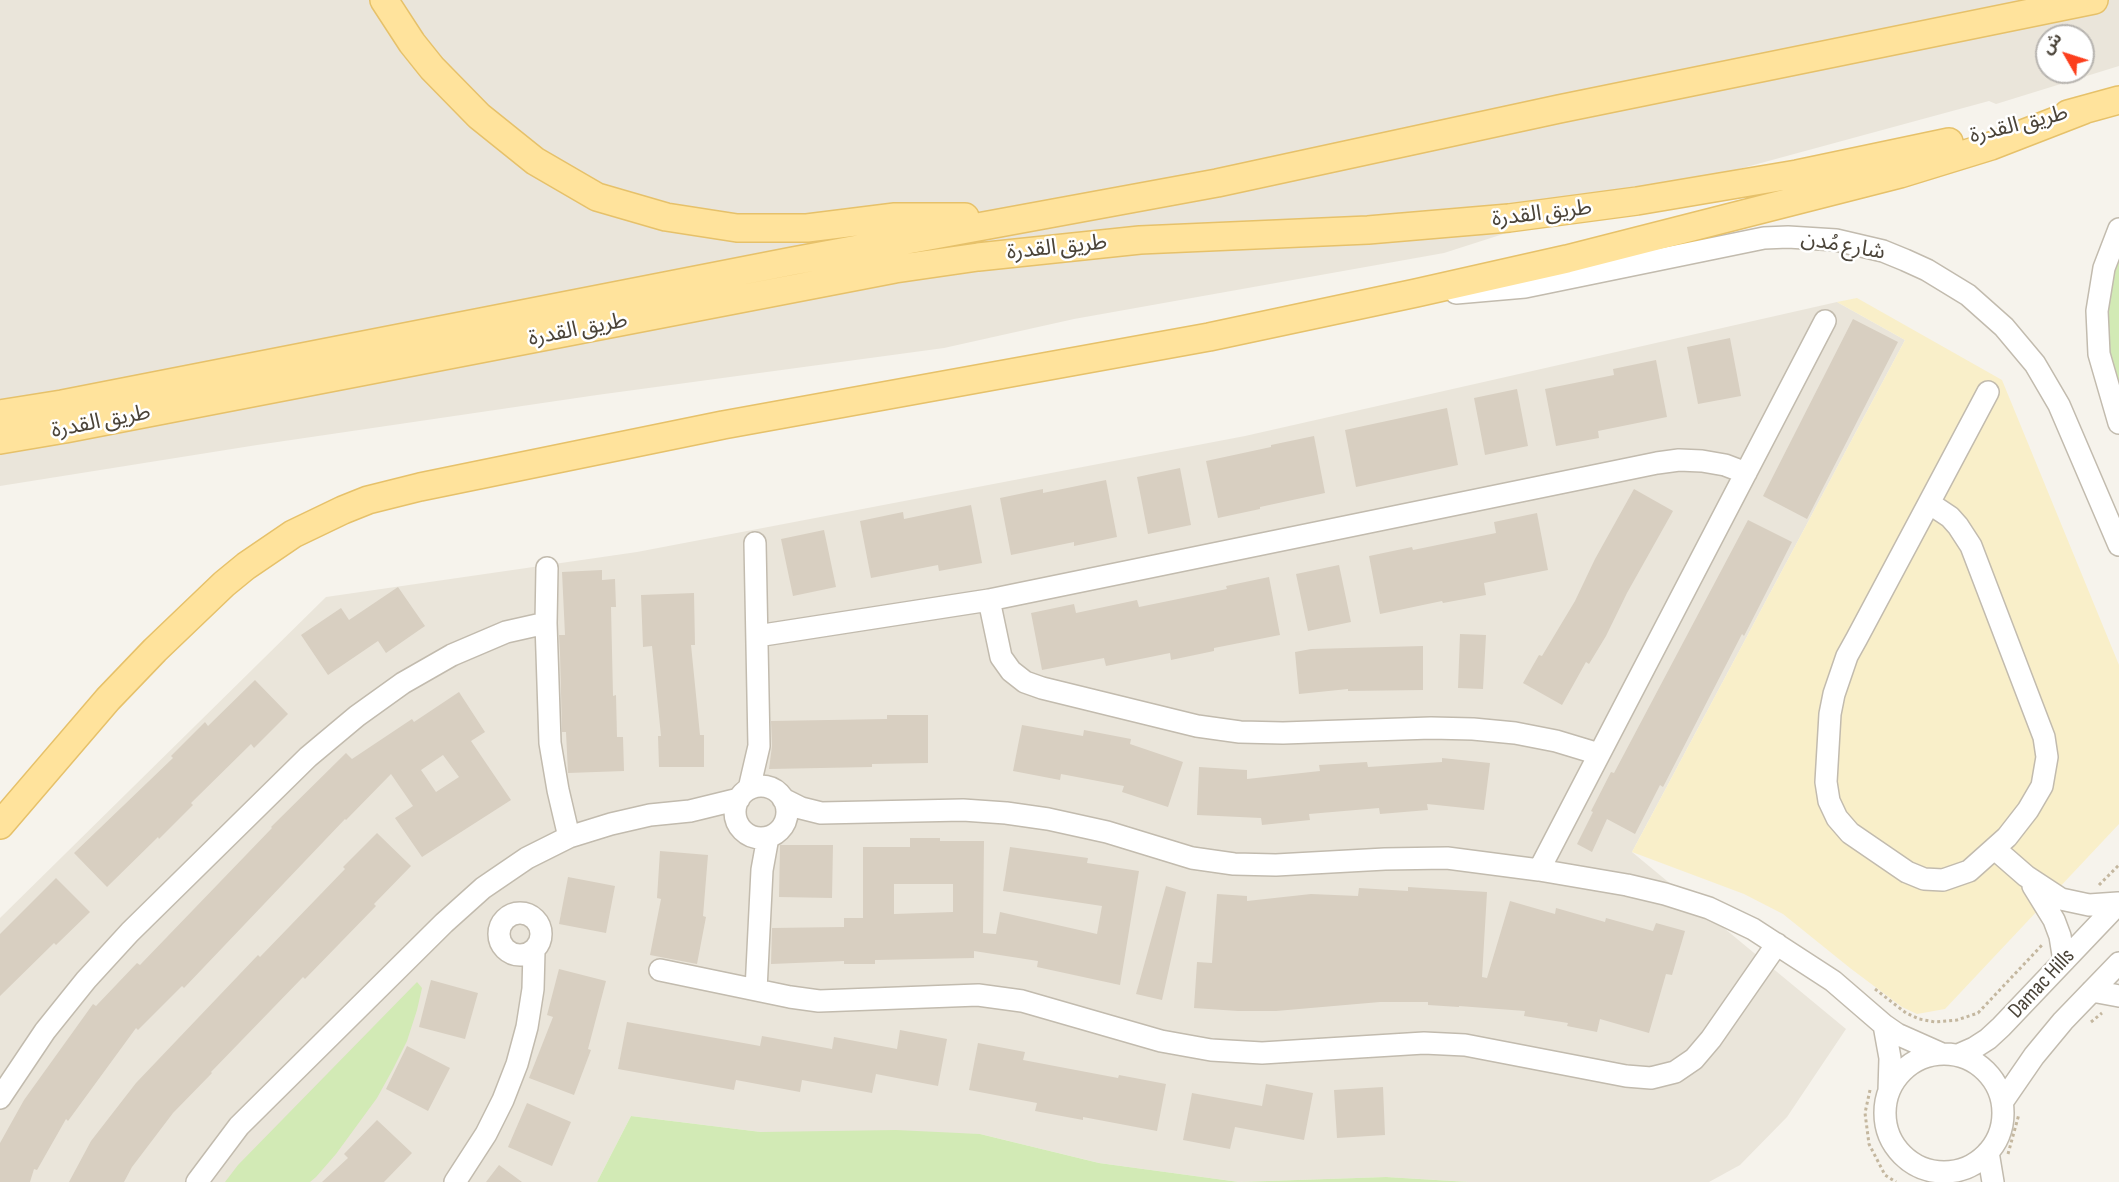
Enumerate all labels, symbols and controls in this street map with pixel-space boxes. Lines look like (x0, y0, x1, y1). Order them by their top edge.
north arrow (2035, 24, 2095, 84)
text: ش (2038, 29, 2066, 58)
street label: طريق القدرة (1967, 100, 2071, 150)
street label: طريق القدرة (1491, 195, 1593, 233)
street label: شارع مُدن (1799, 226, 1887, 266)
street label: طريق القدرة (1006, 230, 1108, 266)
street label: طريق القدرة (526, 307, 630, 353)
street label: طريق القدرة (49, 399, 153, 445)
street label: Damac Hills (2003, 944, 2081, 1024)

